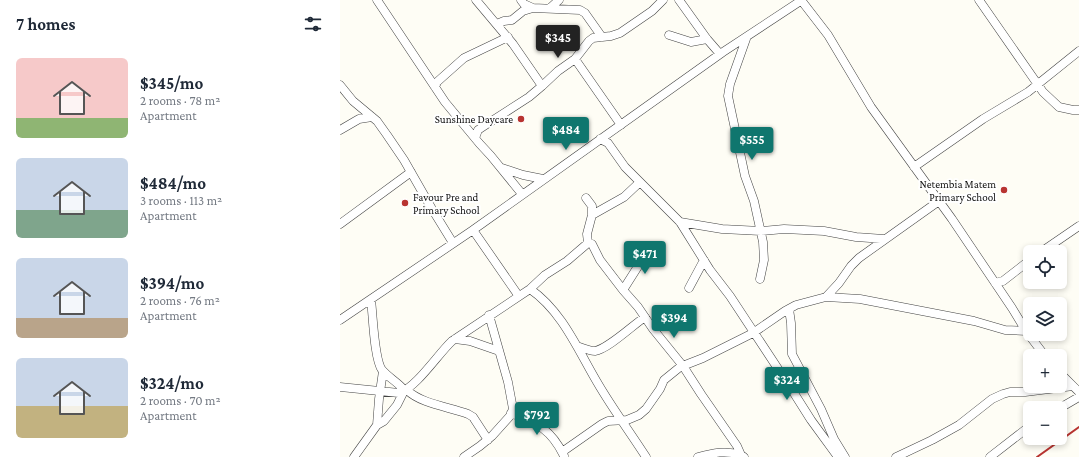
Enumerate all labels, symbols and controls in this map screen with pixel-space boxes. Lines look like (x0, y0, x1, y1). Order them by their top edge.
icon: filters (302, 13, 324, 35)
text: 7 homes (16, 15, 75, 34)
pin: $345 (534, 25, 582, 59)
text: $345 (545, 30, 571, 45)
icon: home (48, 74, 96, 122)
text: $345/mo (140, 74, 203, 93)
text: 2 rooms · 78 m² (140, 93, 220, 108)
text: Apartment (140, 108, 197, 123)
place label: Sunshine Daycare (435, 113, 513, 126)
marker: Sunshine Daycare (516, 114, 526, 124)
pin: $484 (542, 117, 590, 151)
text: $484 (552, 122, 580, 137)
pin: $555 (728, 127, 776, 161)
text: $555 (739, 132, 765, 147)
icon: home (48, 174, 96, 222)
text: $484/mo (140, 174, 206, 193)
place label: Netembia Matem Primary School (920, 178, 996, 204)
marker: Netembia Matem Primary School (999, 185, 1009, 195)
place label: Favour Pre and Primary School (413, 191, 480, 217)
text: 3 rooms · 113 m² (140, 193, 222, 208)
marker: Favour Pre and Primary School (400, 198, 410, 208)
text: Apartment (140, 208, 197, 223)
pin: $471 (621, 241, 669, 275)
map controls (1023, 245, 1067, 445)
button: locate (1023, 245, 1067, 289)
text: $471 (633, 246, 657, 261)
icon: home (48, 274, 96, 322)
text: $394/mo (140, 274, 204, 293)
text: 2 rooms · 76 m² (140, 293, 220, 308)
button: layers (1023, 297, 1067, 341)
pin: $394 (650, 305, 698, 339)
text: Apartment (140, 308, 197, 323)
text: $394 (661, 310, 687, 325)
button: + (1023, 349, 1067, 393)
pin: $324 (763, 367, 811, 401)
text: $324 (774, 372, 800, 387)
icon: home (48, 374, 96, 422)
text: $324/mo (140, 374, 204, 393)
text: 2 rooms · 70 m² (140, 393, 221, 408)
button: − (1023, 401, 1067, 445)
pin: $792 (513, 402, 561, 436)
text: $792 (524, 407, 550, 422)
text: Apartment (140, 408, 197, 423)

